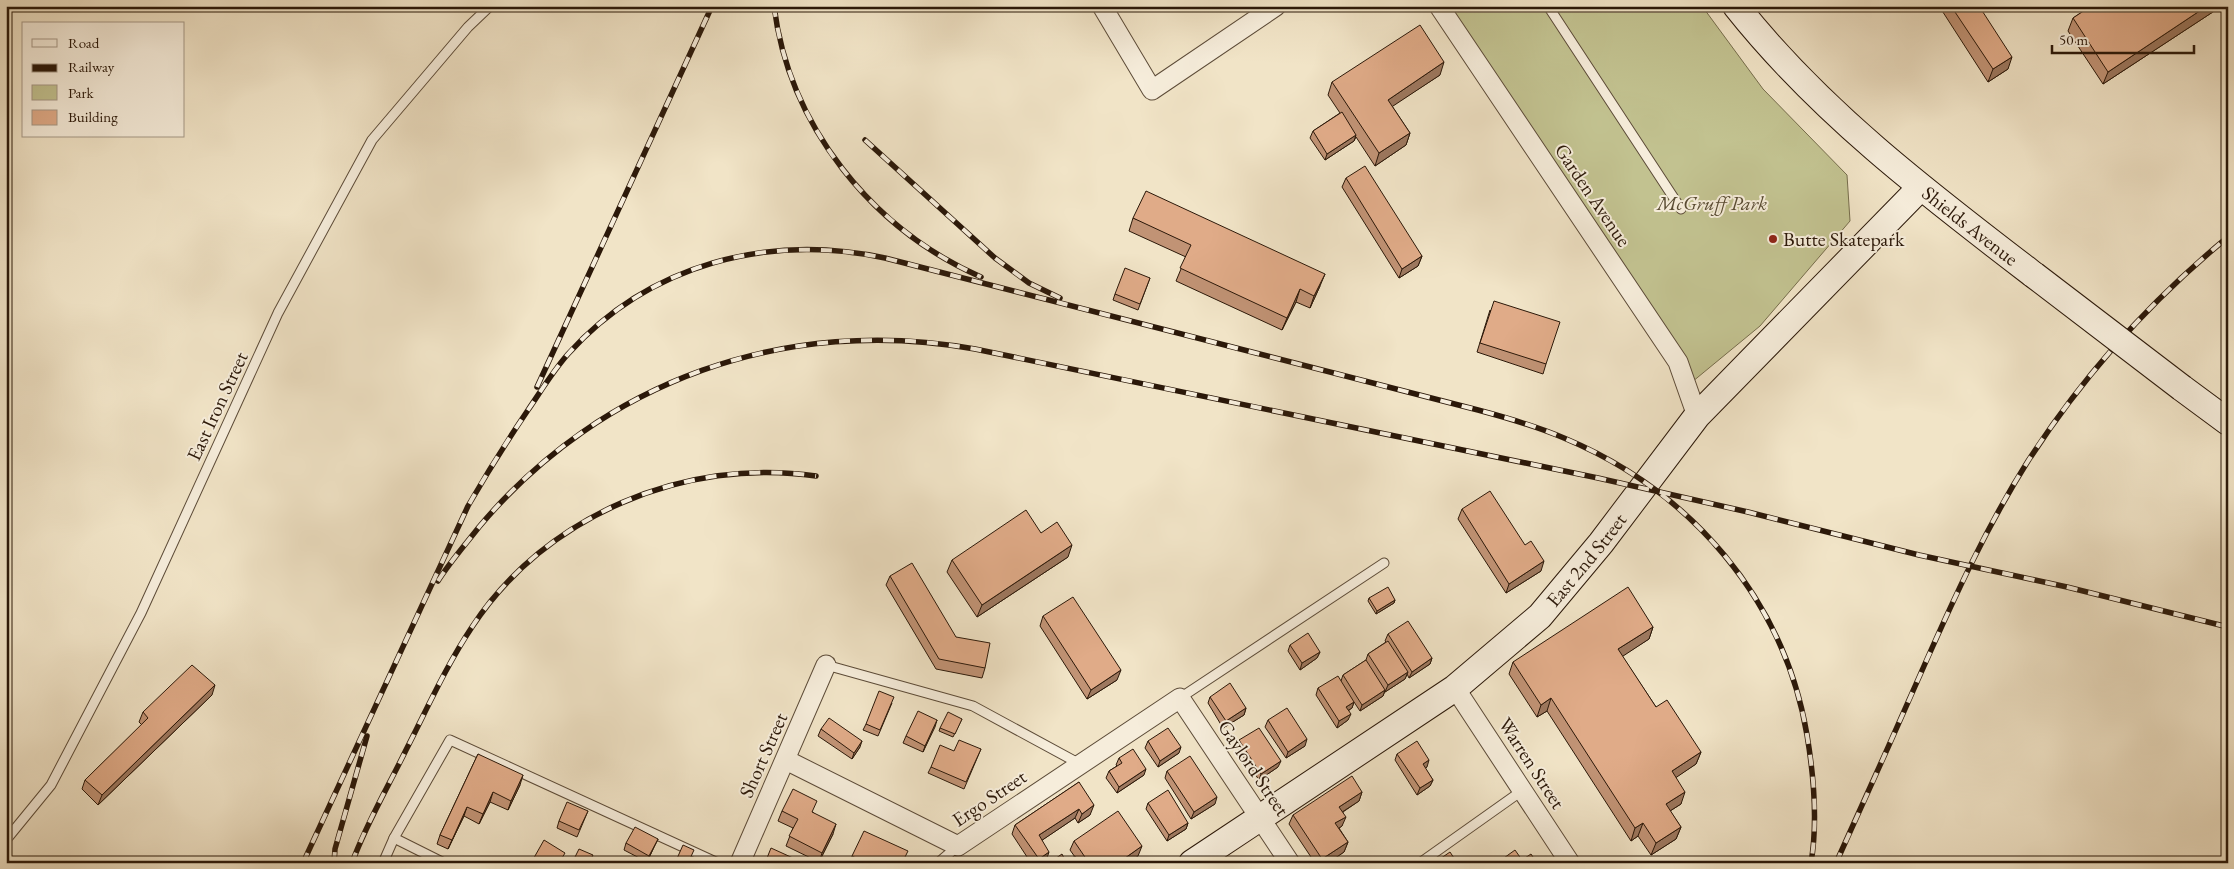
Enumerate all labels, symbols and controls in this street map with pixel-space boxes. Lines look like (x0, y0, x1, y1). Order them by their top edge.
legend (22, 22, 185, 138)
scale bar (2052, 22, 2194, 54)
text: 50 m (2059, 30, 2088, 49)
text: Road (68, 33, 100, 52)
text: Railway (68, 57, 115, 76)
text: Park (68, 83, 95, 102)
text: Building (68, 107, 118, 126)
street label: Garden Avenue (1549, 138, 1637, 252)
street label: Shields Avenue (1917, 180, 2024, 272)
park label: McGruff Park (1656, 190, 1767, 216)
place label: Butte Skatepark (1783, 226, 1905, 252)
marker: Butte Skatepark (1767, 233, 1779, 245)
street label: East Iron Street (180, 347, 254, 465)
street label: East 2nd Street (1540, 507, 1633, 612)
street label: Short Street (733, 708, 794, 802)
street label: Warren Street (1493, 712, 1572, 814)
street label: Gaylord Street (1212, 715, 1296, 822)
street label: Ergo Street (947, 763, 1032, 832)

